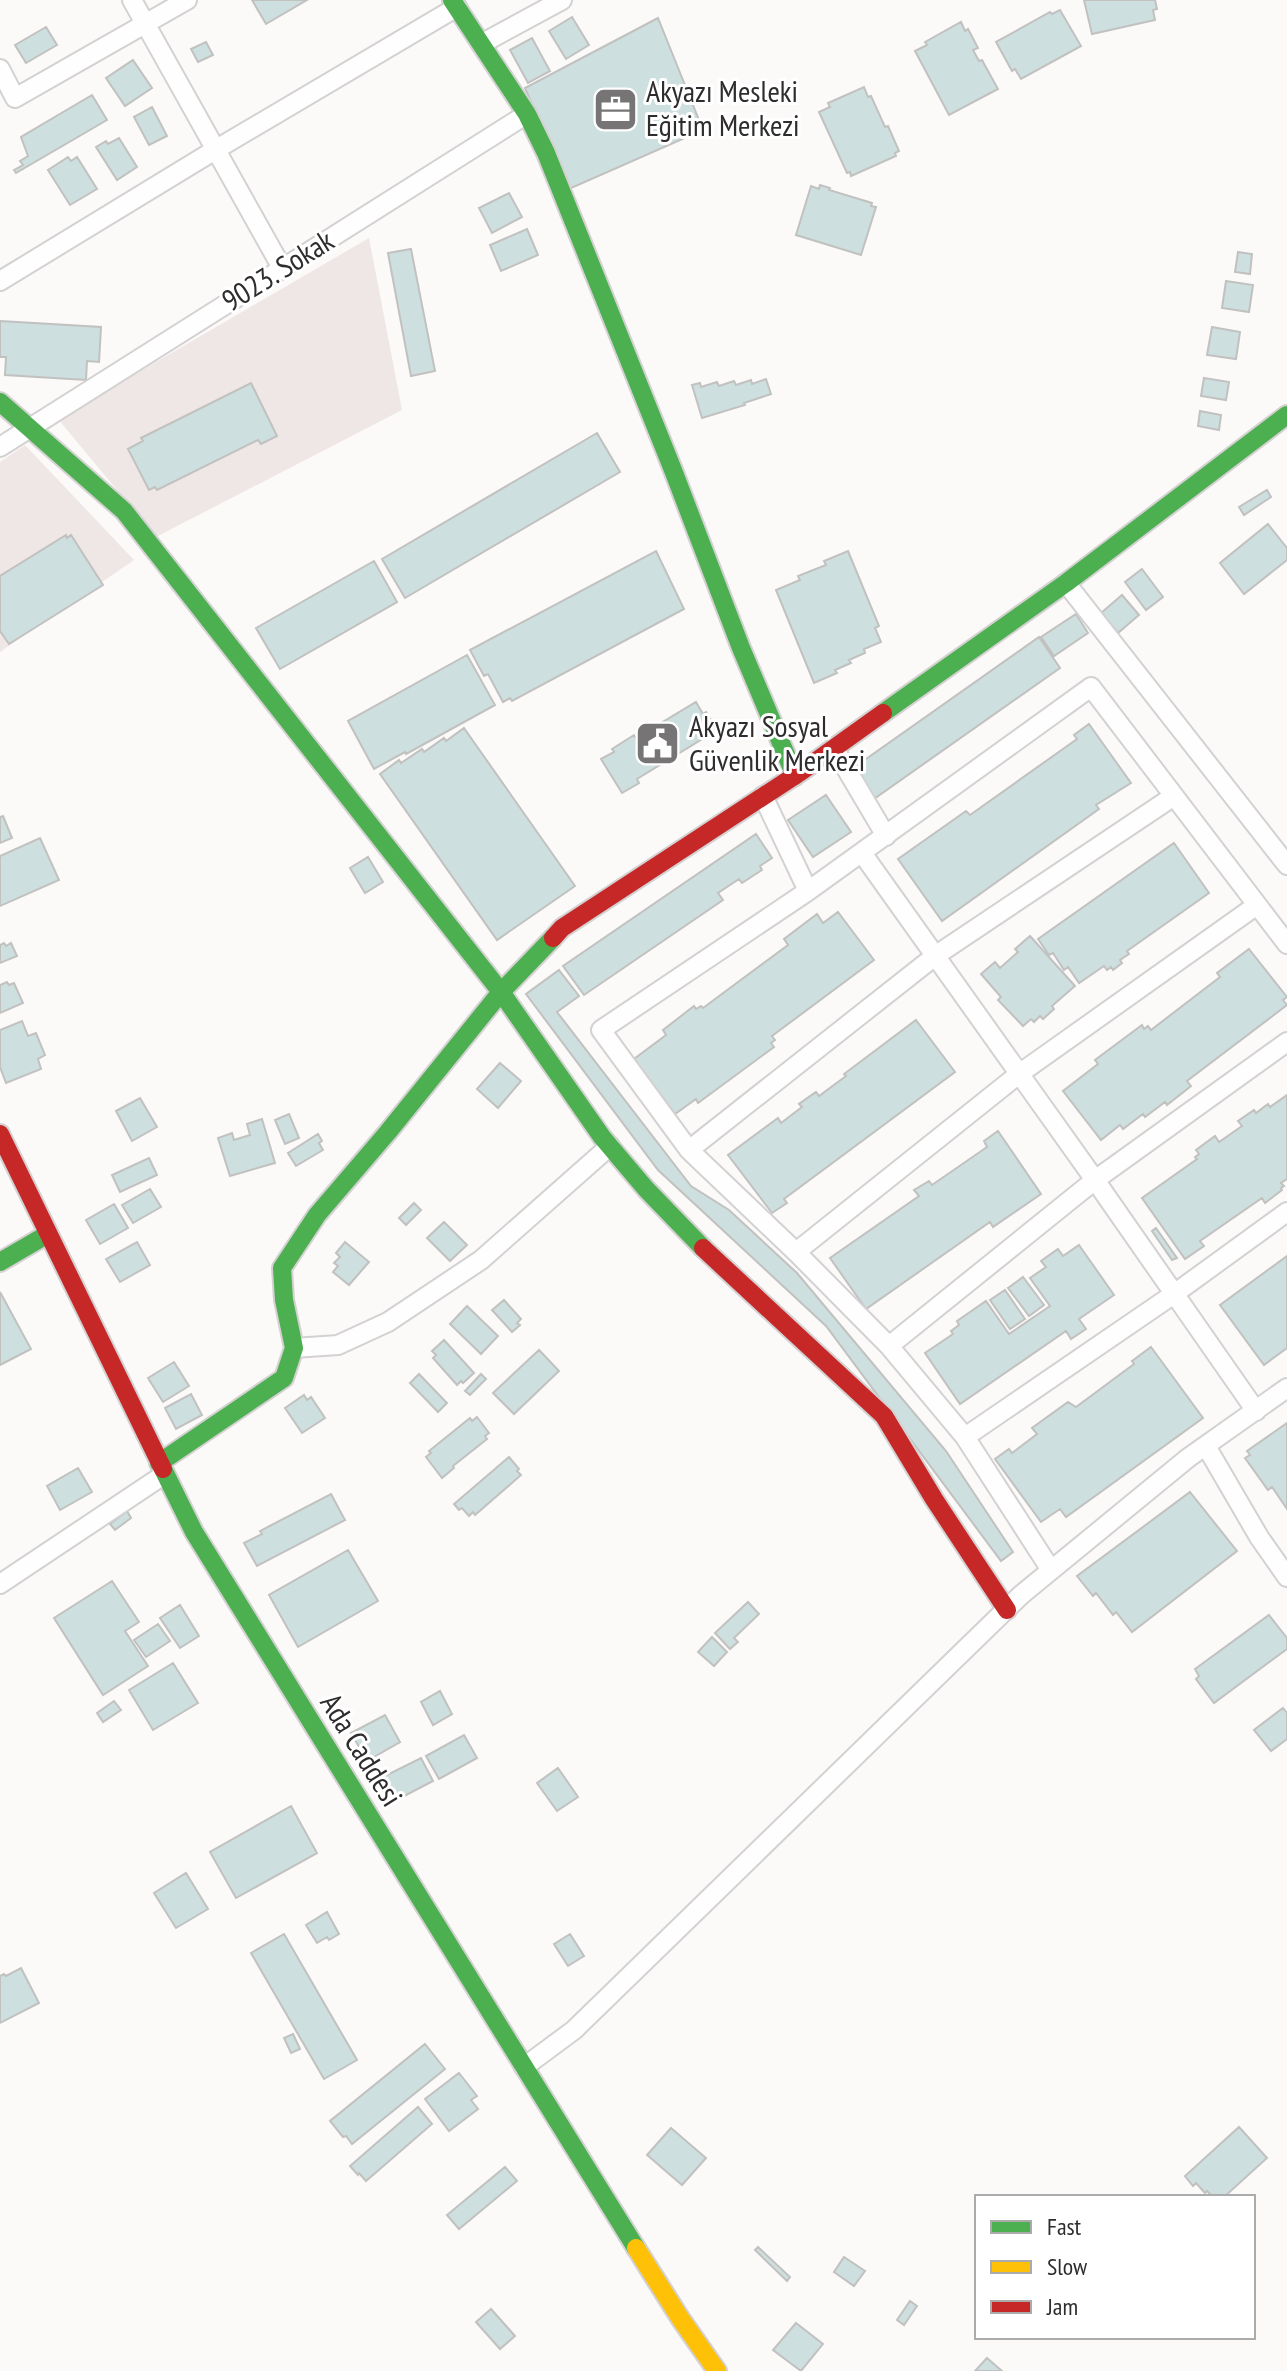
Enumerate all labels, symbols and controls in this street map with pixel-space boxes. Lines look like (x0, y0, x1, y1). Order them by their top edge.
place label: Akyazı Mesleki Eğitim Merkezi (646, 71, 800, 144)
office icon: Akyazı Mesleki Eğitim Merkezi (591, 85, 639, 133)
street label: 9023. Sokak (214, 220, 341, 319)
place label: Akyazı Sosyal Güvenlik Merkezi (689, 706, 865, 779)
public building icon: Akyazı Sosyal Güvenlik Merkezi (634, 720, 682, 768)
street label: Ada Caddesi (312, 1685, 412, 1813)
legend (975, 2195, 1255, 2339)
text: Fast (1047, 2211, 1082, 2242)
text: Slow (1047, 2251, 1088, 2282)
text: Jam (1046, 2291, 1078, 2322)

